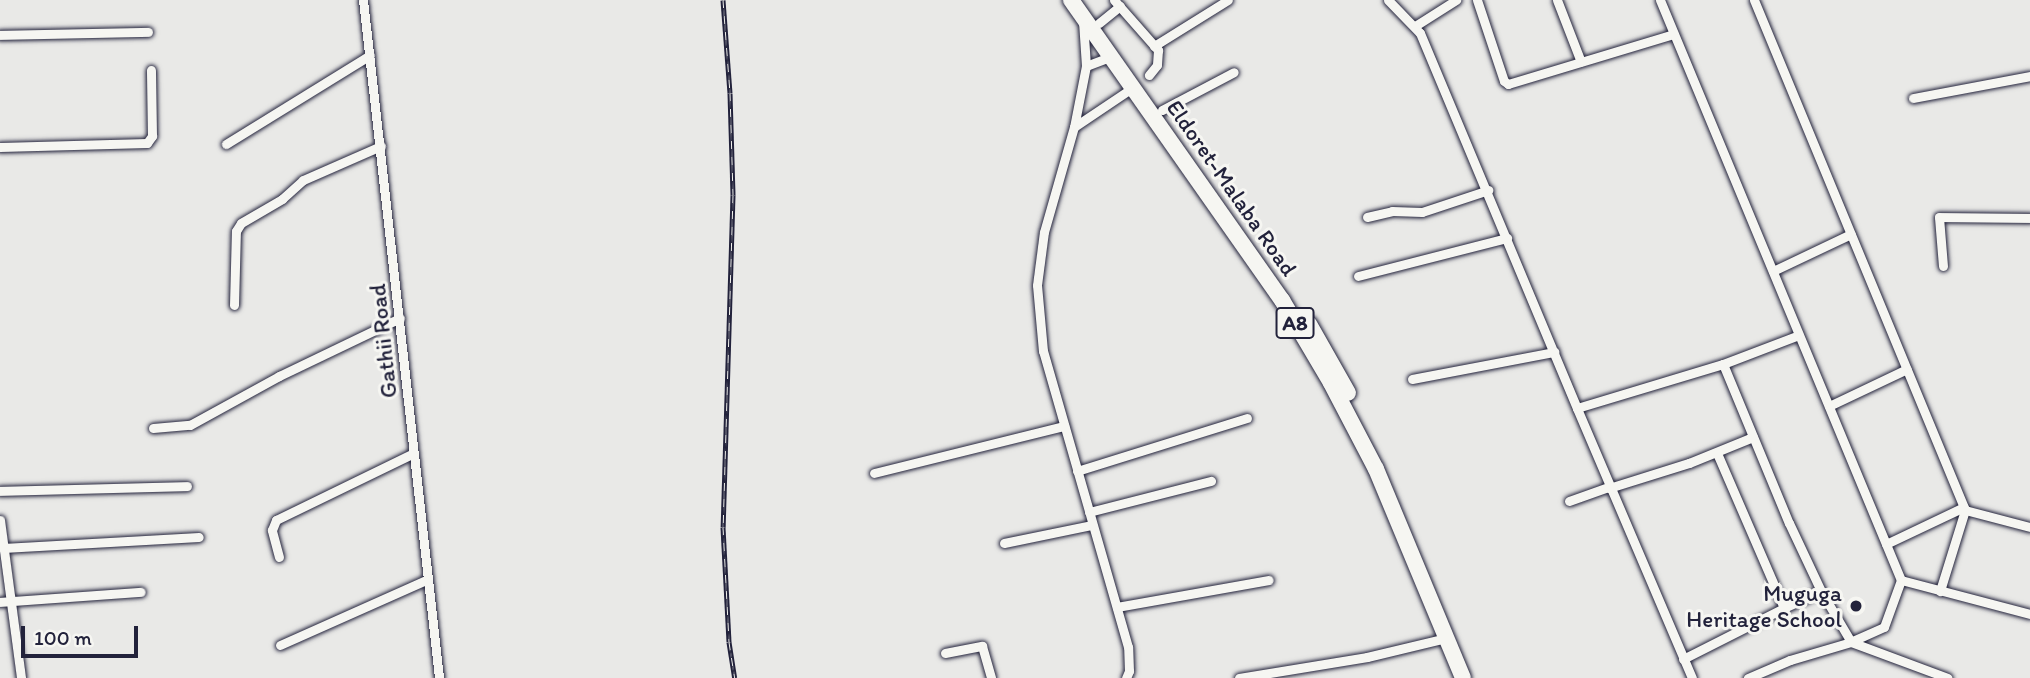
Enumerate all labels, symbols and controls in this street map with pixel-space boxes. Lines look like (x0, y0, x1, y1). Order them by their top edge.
street label: Eldoret-Malaba Road (1161, 95, 1303, 281)
street label: Gathii Road (363, 283, 403, 399)
road number: A8 (1274, 306, 1316, 340)
place label: Muguga Heritage School (1686, 579, 1842, 633)
marker: Muguga Heritage School (1848, 598, 1864, 614)
scale bar (24, 612, 142, 656)
text: 100 m (34, 625, 92, 650)

